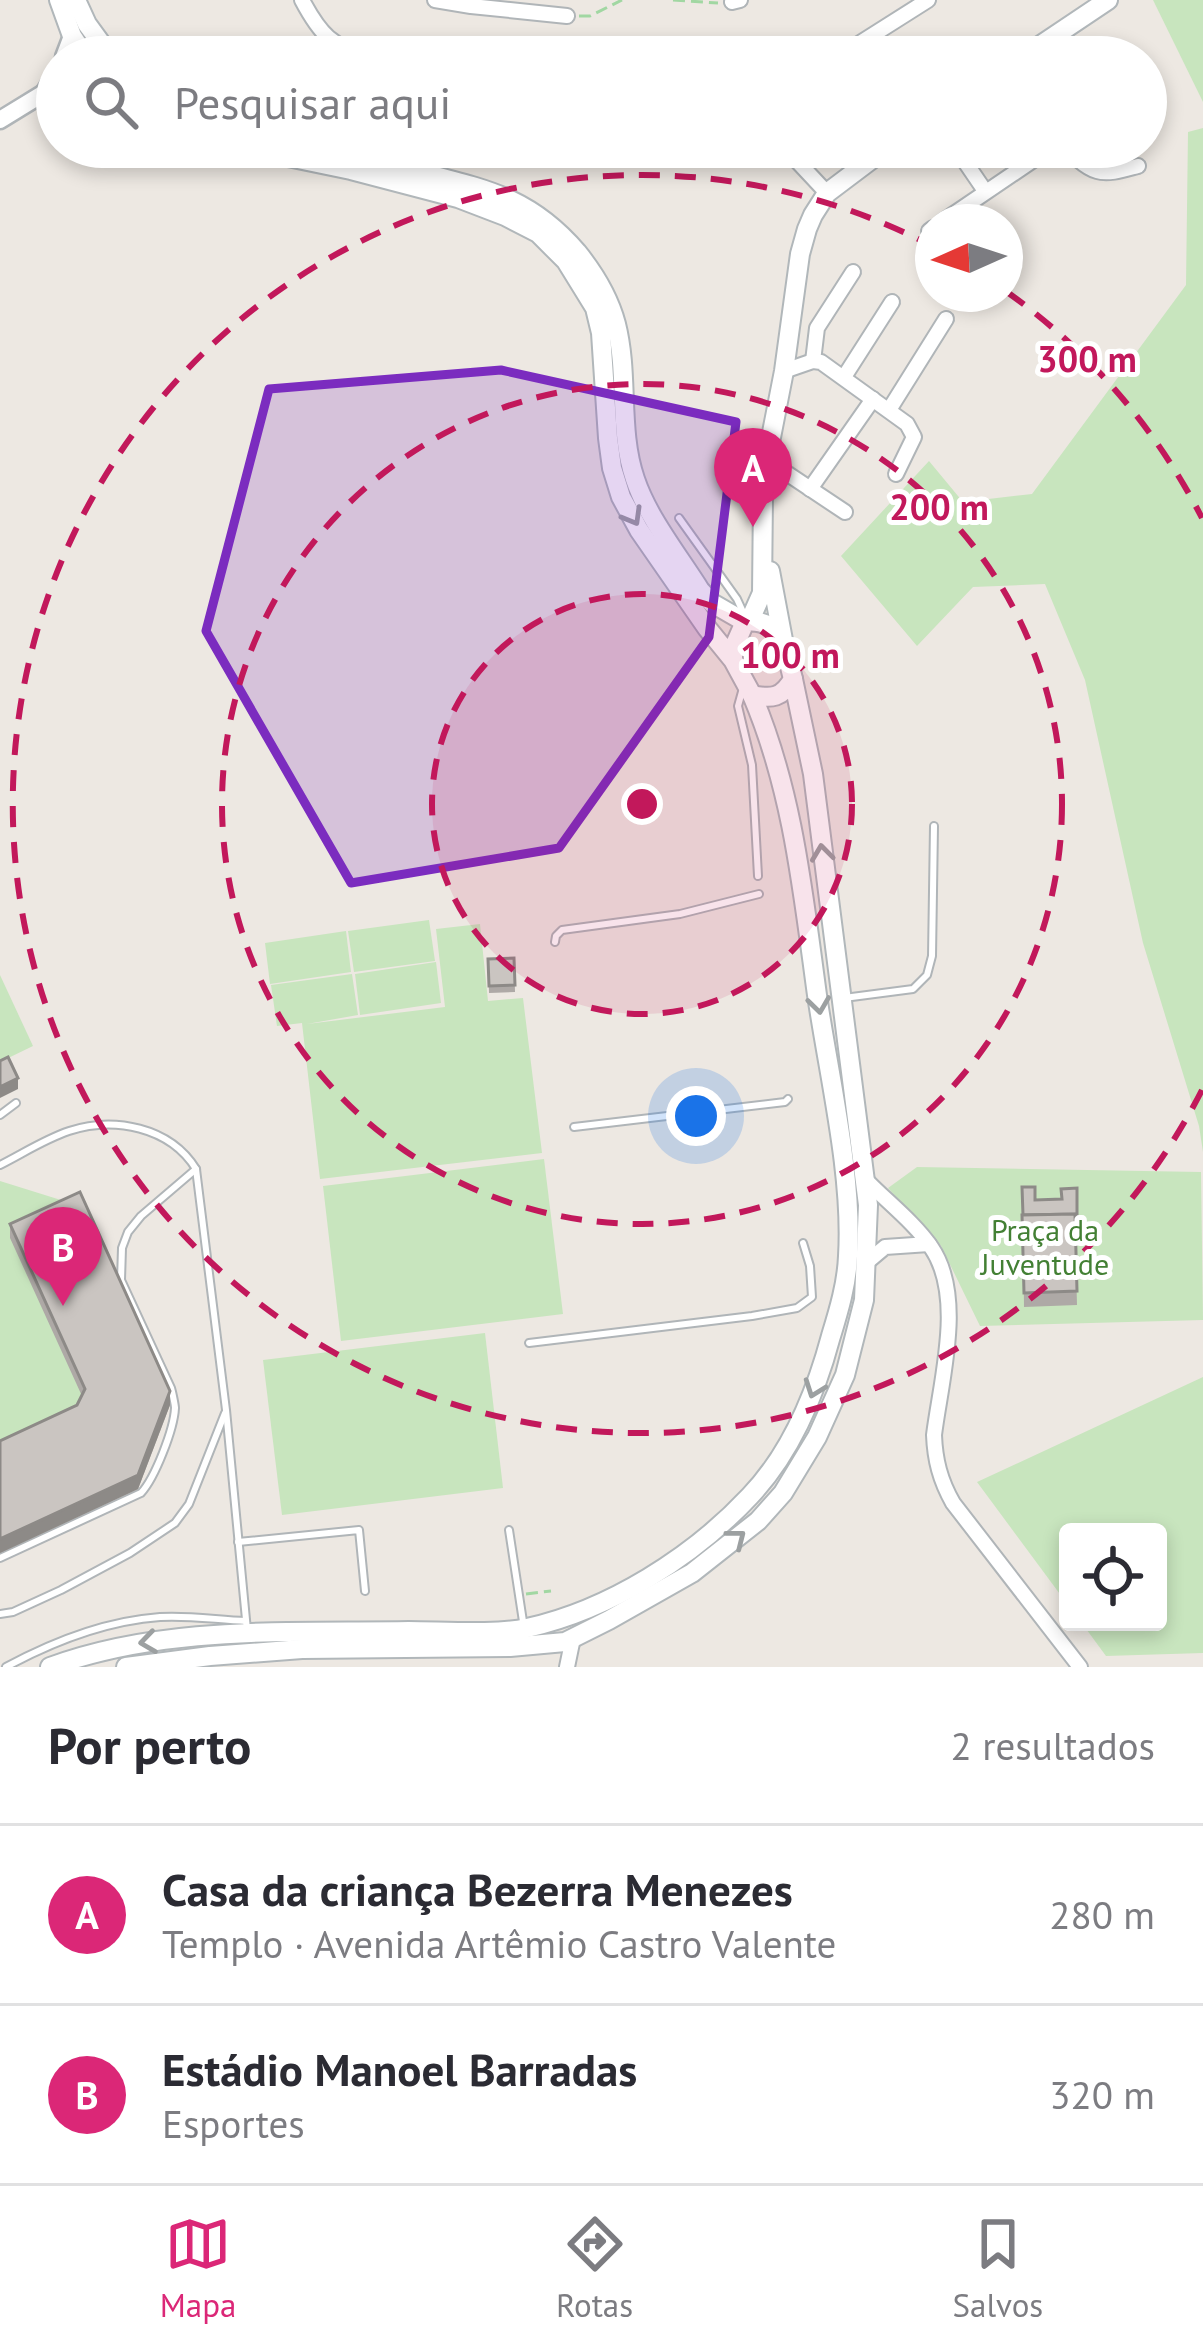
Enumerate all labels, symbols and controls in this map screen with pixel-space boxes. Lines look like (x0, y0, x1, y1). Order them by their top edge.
search box (36, 36, 1167, 168)
icon: search (78, 69, 144, 135)
text: Pesquisar aqui (174, 73, 451, 131)
north arrow (915, 204, 1023, 312)
text: 300 m (1037, 335, 1137, 382)
pin: A (714, 428, 792, 527)
text: 200 m (889, 483, 989, 530)
one-way arrow (618, 505, 641, 526)
text: 100 m (740, 631, 840, 678)
centre of rings (621, 783, 663, 825)
one-way arrow (810, 843, 836, 863)
one-way arrow (805, 996, 831, 1015)
your location (666, 1086, 726, 1146)
pin: B (24, 1207, 102, 1306)
park label: Praça da Juventude (979, 1210, 1109, 1283)
one-way arrow (804, 1377, 828, 1398)
map controls (1059, 1523, 1167, 1631)
button: locate (1059, 1523, 1167, 1631)
one-way arrow (723, 1531, 745, 1552)
one-way arrow (139, 1628, 158, 1654)
text: Por perto (48, 1712, 251, 1778)
text: 2 resultados (951, 1720, 1155, 1771)
text: Casa da criança Bezerra Menezes (162, 1860, 793, 1918)
text: A (75, 1889, 99, 1940)
text: 280 m (1049, 1889, 1155, 1940)
text: Templo · Avenida Artêmio Castro Valente (162, 1918, 836, 1969)
text: Estádio Manoel Barradas (162, 2040, 637, 2098)
text: B (75, 2069, 99, 2120)
text: 320 m (1049, 2069, 1155, 2120)
text: Esportes (162, 2098, 305, 2149)
tab: Mapa (160, 2211, 236, 2326)
tab: Rotas (556, 2211, 633, 2326)
tab: Salvos (953, 2211, 1043, 2326)

